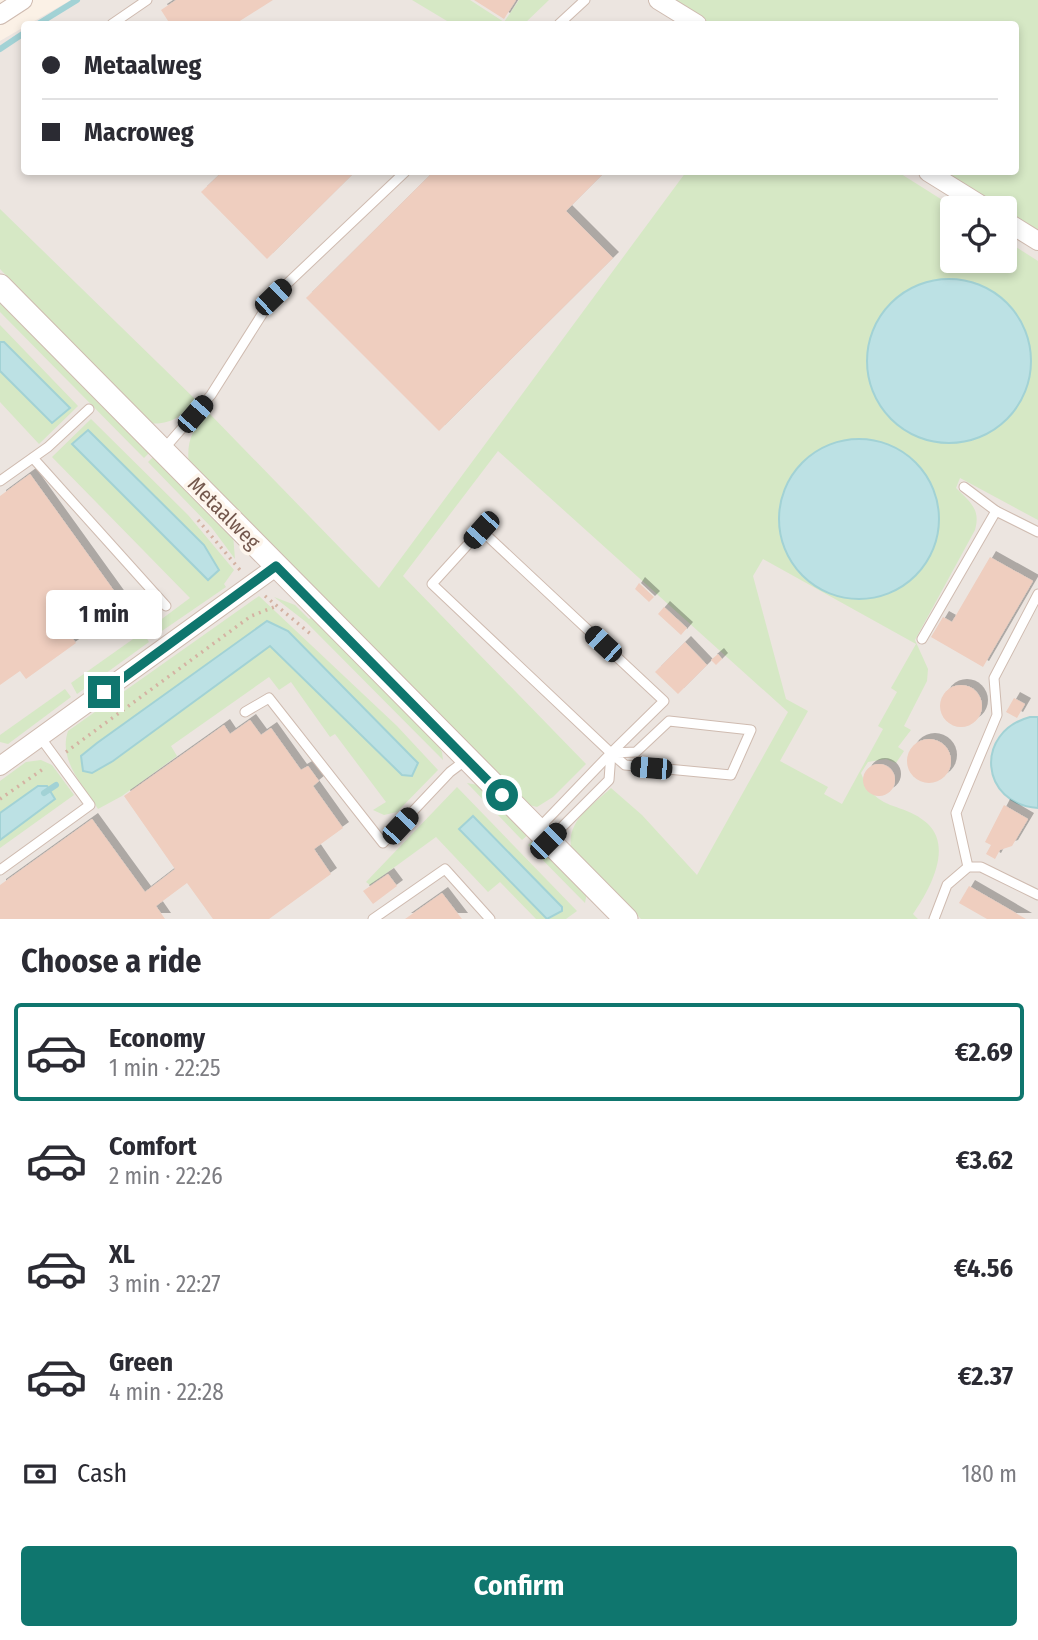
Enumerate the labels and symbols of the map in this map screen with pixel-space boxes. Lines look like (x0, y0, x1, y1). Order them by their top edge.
car (251, 275, 296, 319)
car (174, 391, 217, 437)
street label: Metaalweg (182, 471, 266, 555)
car (460, 507, 503, 553)
callout: 1 min (46, 590, 162, 640)
car (581, 622, 626, 666)
route end (88, 676, 120, 708)
car (630, 756, 673, 780)
route start (486, 779, 518, 811)
car (378, 803, 423, 849)
car (526, 819, 571, 863)

